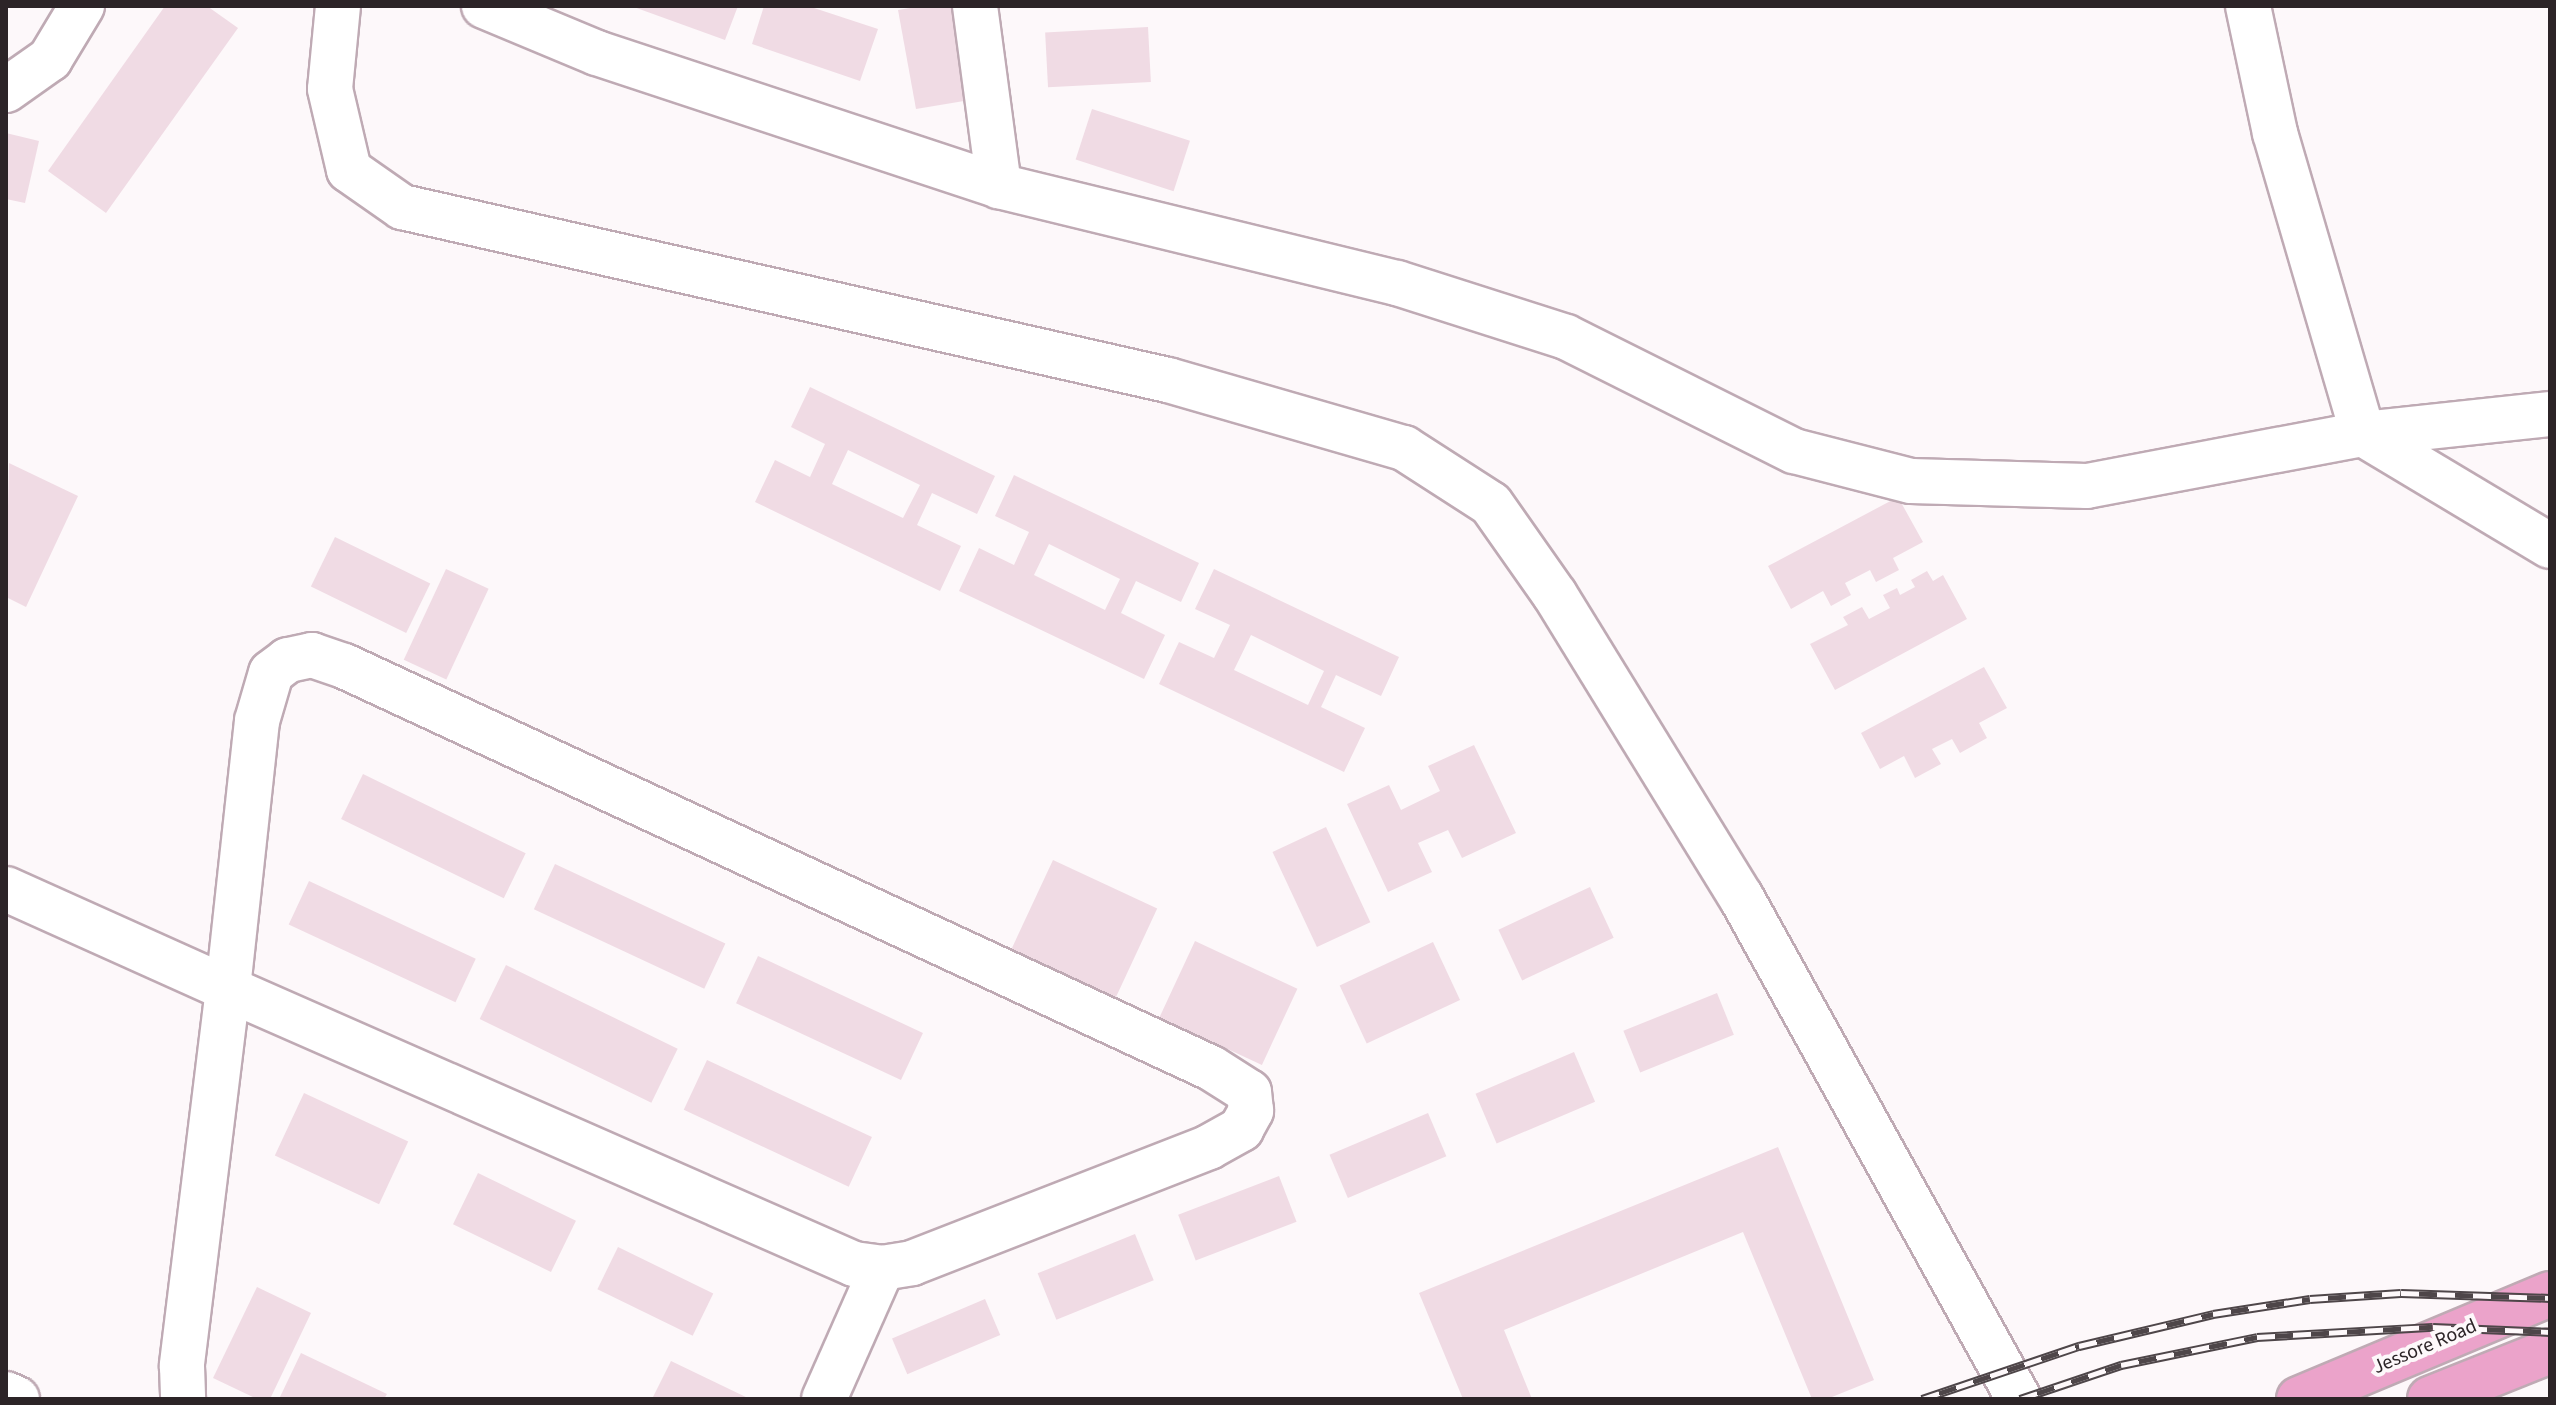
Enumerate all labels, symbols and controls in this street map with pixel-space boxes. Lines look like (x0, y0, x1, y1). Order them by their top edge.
street label: Jessore Road (2369, 1314, 2481, 1380)

